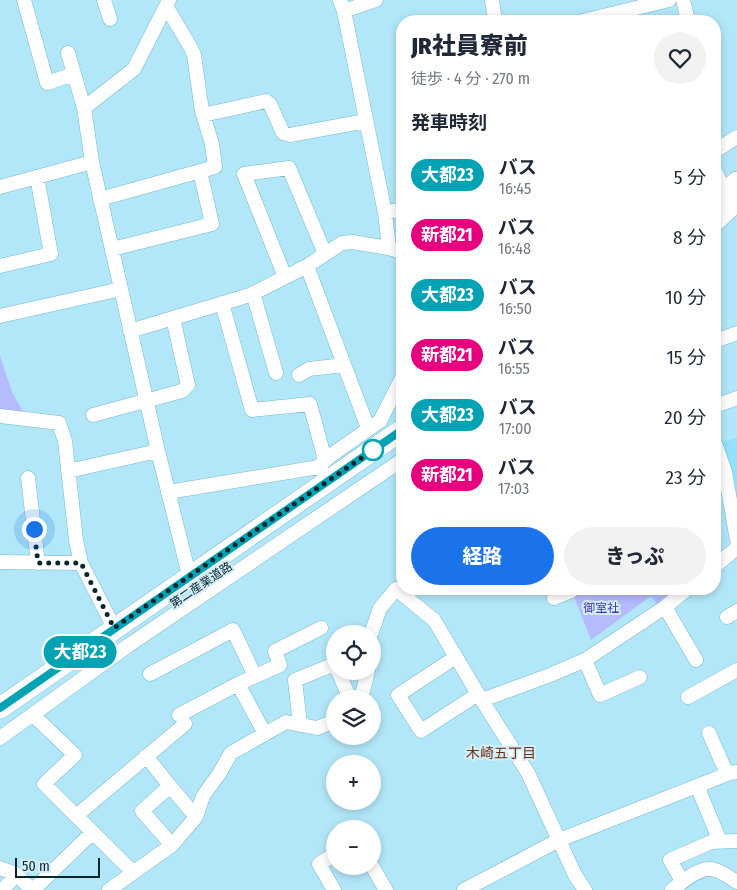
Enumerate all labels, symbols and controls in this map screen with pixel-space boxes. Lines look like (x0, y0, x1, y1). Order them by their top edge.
text: JR社員寮前 (411, 32, 528, 60)
button: heart (654, 32, 706, 84)
text: 徒歩 · 4 分 · 270 m (411, 69, 530, 88)
text: 発車時刻 (411, 111, 487, 134)
text: バス (499, 156, 537, 179)
text: 大都23 (421, 164, 474, 186)
text: 5 分 (674, 166, 706, 189)
text: 16:45 (499, 179, 531, 198)
text: バス (498, 216, 536, 239)
text: 新都21 (421, 224, 473, 246)
text: 8 分 (673, 226, 706, 249)
text: 16:48 (498, 239, 531, 258)
text: バス (499, 276, 537, 299)
text: 大都23 (421, 284, 474, 306)
text: 10 分 (665, 286, 706, 309)
text: 16:50 (499, 299, 532, 318)
text: バス (498, 336, 536, 359)
text: 新都21 (421, 344, 473, 366)
text: 15 分 (666, 346, 706, 369)
text: 16:55 (498, 359, 530, 378)
text: バス (499, 396, 537, 419)
text: 大都23 (421, 404, 474, 426)
text: 20 分 (664, 406, 706, 429)
text: 17:00 (499, 419, 532, 438)
unlabelled marker (362, 439, 384, 461)
text: バス (498, 456, 536, 479)
text: 新都21 (421, 464, 473, 486)
text: 23 分 (666, 466, 706, 489)
text: 17:03 (498, 479, 529, 498)
your location (22, 517, 47, 542)
button: 経路 (411, 527, 554, 585)
button: きっぷ (564, 527, 706, 585)
street label: 第二産業道路 (167, 559, 235, 611)
park label: 御室社 (583, 601, 619, 615)
map controls (326, 625, 381, 875)
button: locate (326, 625, 381, 680)
line badge: 大都23 (45, 636, 115, 668)
text: 大都23 (54, 641, 106, 663)
button: layers (326, 690, 381, 745)
district label: 木崎五丁目 (466, 745, 536, 762)
button: + (326, 755, 381, 810)
button: − (326, 820, 381, 875)
scale bar (15, 855, 100, 878)
text: 50 m (22, 858, 50, 875)

